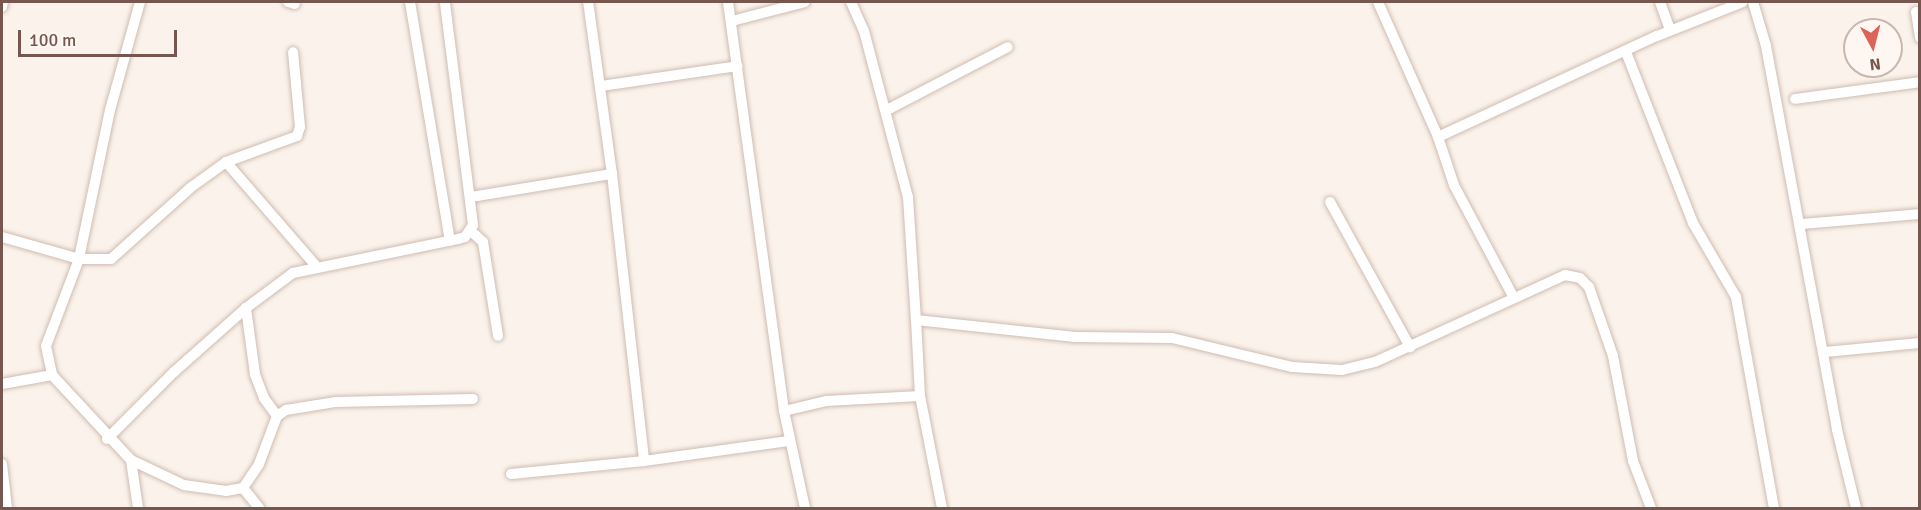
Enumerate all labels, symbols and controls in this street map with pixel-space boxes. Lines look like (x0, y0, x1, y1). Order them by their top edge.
scale bar (21, 18, 180, 56)
north arrow (1843, 18, 1903, 78)
text: 100 m (29, 29, 76, 51)
text: N (1868, 53, 1882, 74)

